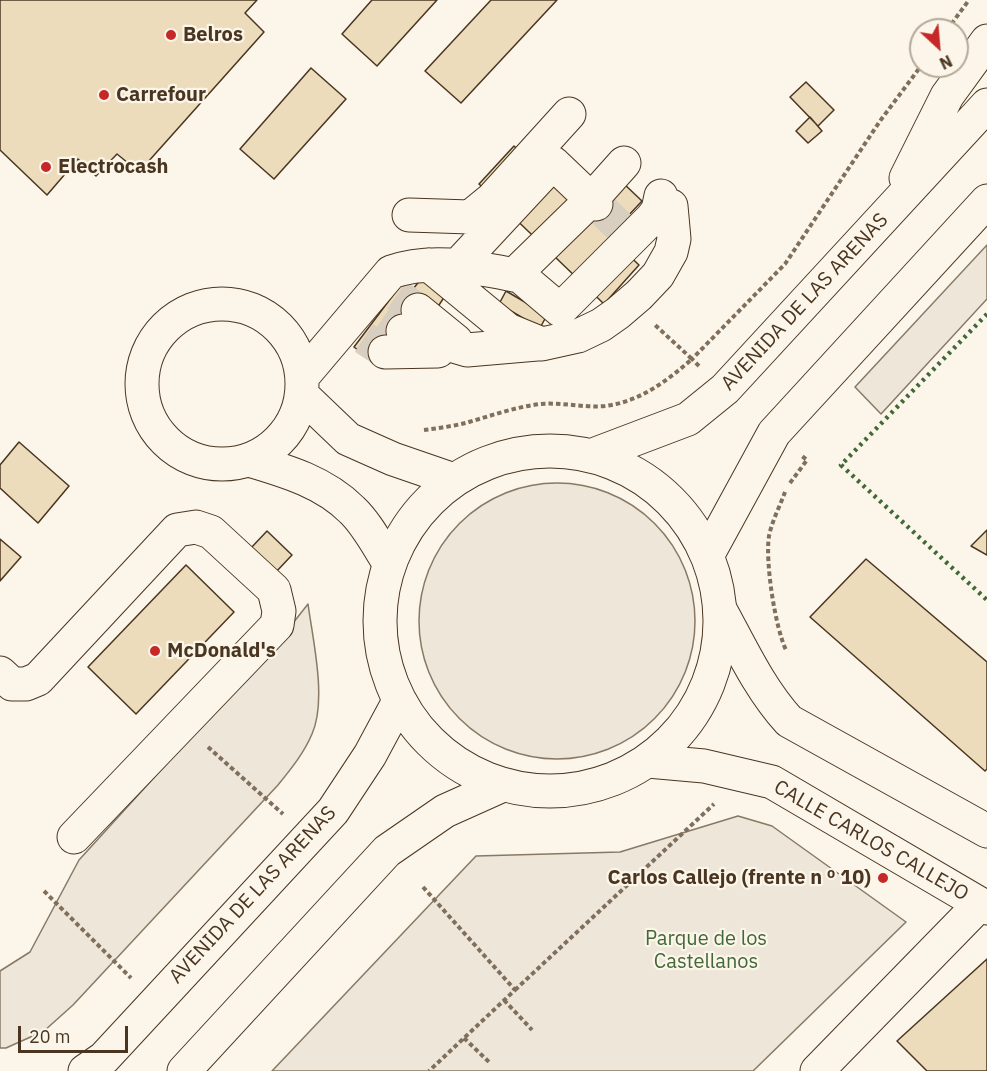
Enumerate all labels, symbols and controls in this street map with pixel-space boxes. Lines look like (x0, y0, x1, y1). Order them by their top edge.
north arrow (909, 18, 969, 78)
place label: Belros (183, 23, 243, 47)
marker: Belros (164, 28, 178, 42)
text: N (936, 51, 956, 74)
place label: Carrefour (116, 83, 206, 107)
marker: Carrefour (97, 88, 111, 102)
place label: Electrocash (58, 155, 168, 179)
marker: Electrocash (39, 160, 53, 174)
street label: AVENIDA DE LAS ARENAS (716, 208, 894, 396)
place label: McDonald's (167, 639, 276, 663)
marker: McDonald's (148, 644, 162, 658)
street label: CALLE CARLOS CALLEJO (769, 775, 973, 907)
street label: AVENIDA DE LAS ARENAS (164, 801, 342, 989)
place label: Carlos Callejo (frente n º 10) (608, 866, 871, 890)
marker: Carlos Callejo (frente n º 10) (876, 871, 890, 885)
park label: Parque de los Castellanos (645, 927, 767, 974)
scale bar (21, 1014, 130, 1052)
text: 20 m (29, 1025, 71, 1048)

